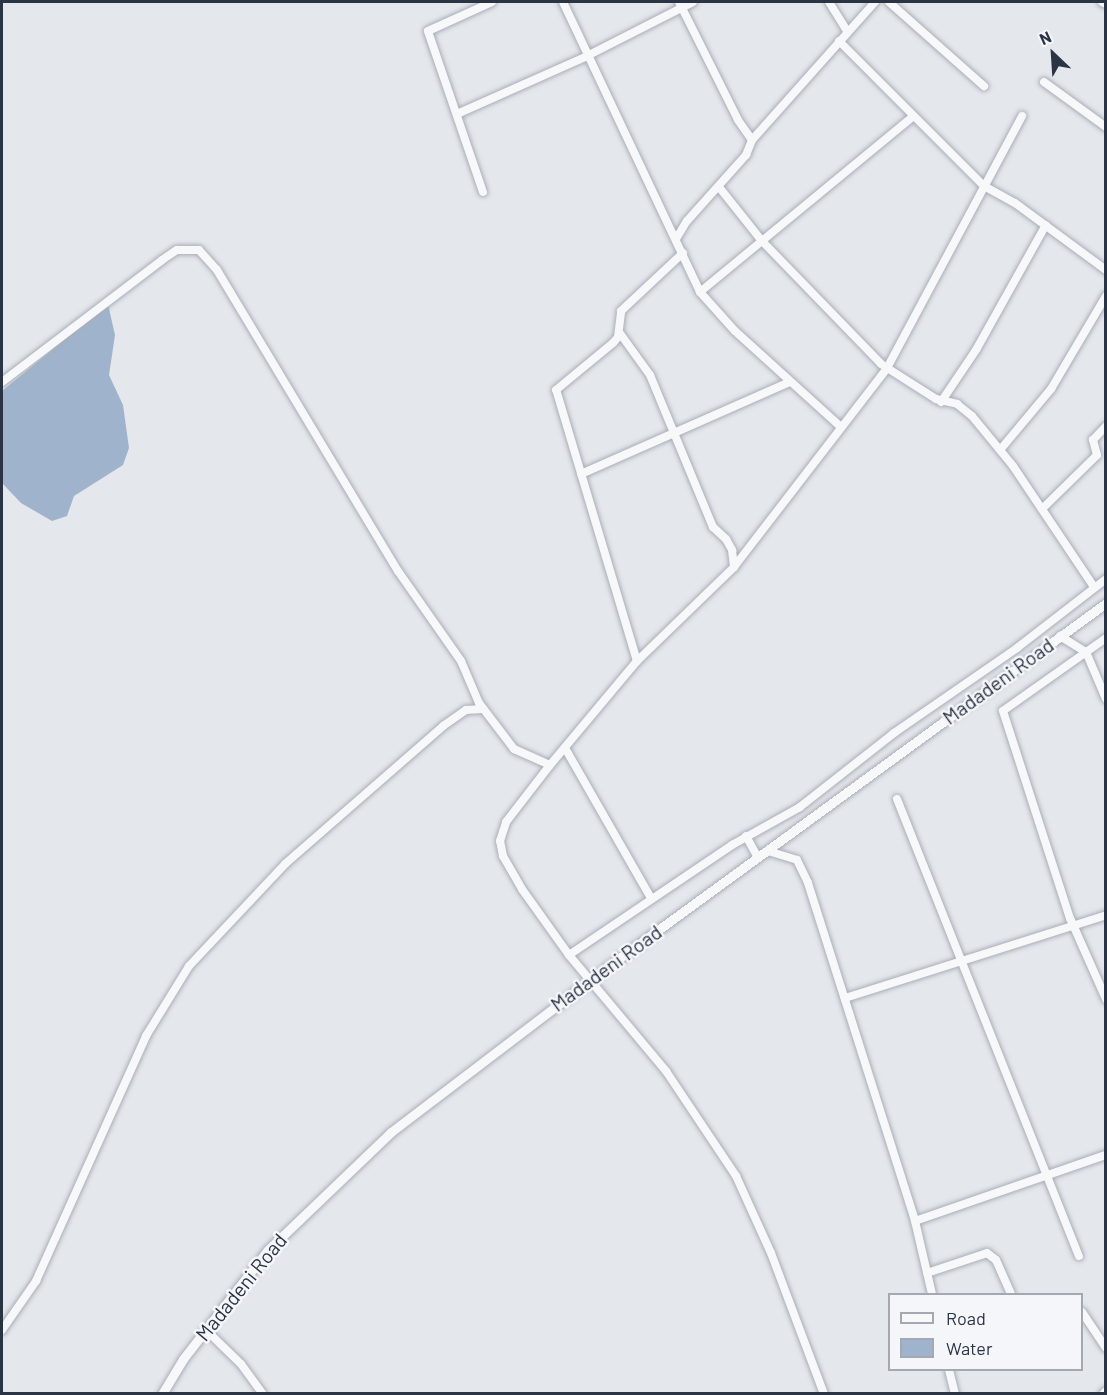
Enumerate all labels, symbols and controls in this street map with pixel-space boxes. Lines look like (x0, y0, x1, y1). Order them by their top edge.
north arrow (1023, 24, 1083, 84)
text: N (1036, 26, 1054, 48)
street label: Madadeni Road (938, 633, 1058, 729)
street label: Madadeni Road (546, 920, 666, 1016)
street label: Madadeni Road (190, 1228, 292, 1346)
legend (888, 1293, 1083, 1371)
text: Road (946, 1307, 986, 1329)
text: Water (946, 1337, 993, 1359)

